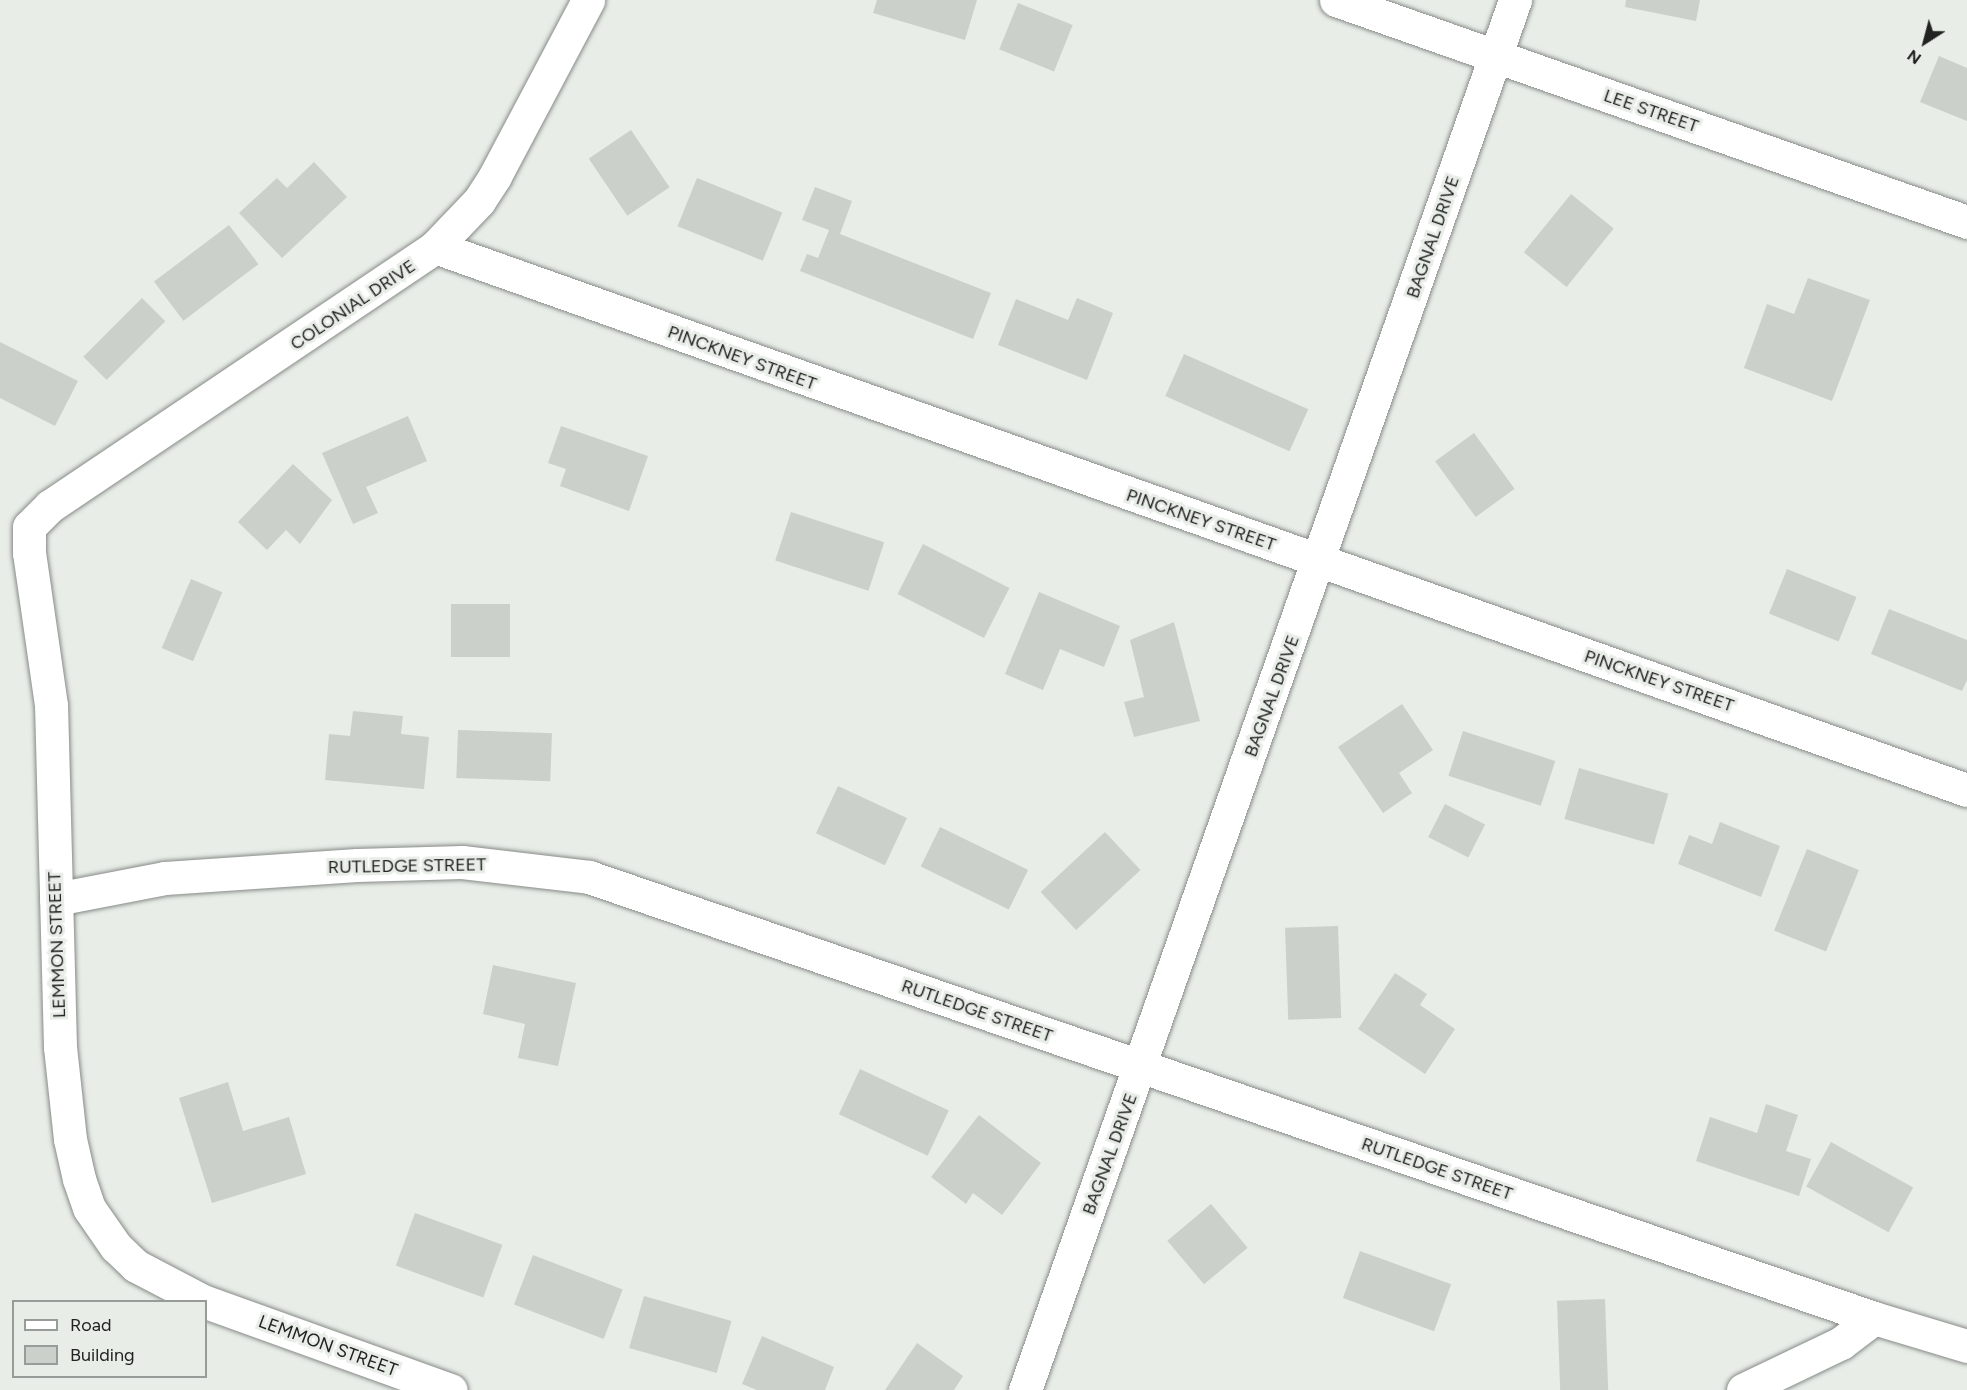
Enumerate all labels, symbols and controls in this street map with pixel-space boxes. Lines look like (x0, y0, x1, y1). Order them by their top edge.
north arrow (1895, 12, 1955, 72)
text: N (1904, 46, 1925, 68)
street label: LEE STREET (1601, 85, 1701, 137)
street label: BAGNAL DRIVE (1402, 173, 1464, 301)
street label: COLONIAL DRIVE (286, 255, 420, 355)
street label: PINCKNEY STREET (665, 321, 819, 395)
street label: PINCKNEY STREET (1123, 484, 1279, 556)
street label: BAGNAL DRIVE (1240, 632, 1304, 760)
street label: PINCKNEY STREET (1581, 645, 1737, 717)
street label: RUTLEDGE STREET (328, 854, 486, 878)
street label: LEMMON STREET (44, 872, 70, 1018)
street label: RUTLEDGE STREET (899, 975, 1055, 1047)
street label: BAGNAL DRIVE (1078, 1090, 1142, 1218)
street label: RUTLEDGE STREET (1359, 1133, 1515, 1205)
legend (12, 1300, 207, 1378)
street label: LEMMON STREET (256, 1311, 400, 1381)
text: Road (70, 1314, 111, 1336)
text: Building (70, 1344, 135, 1366)

